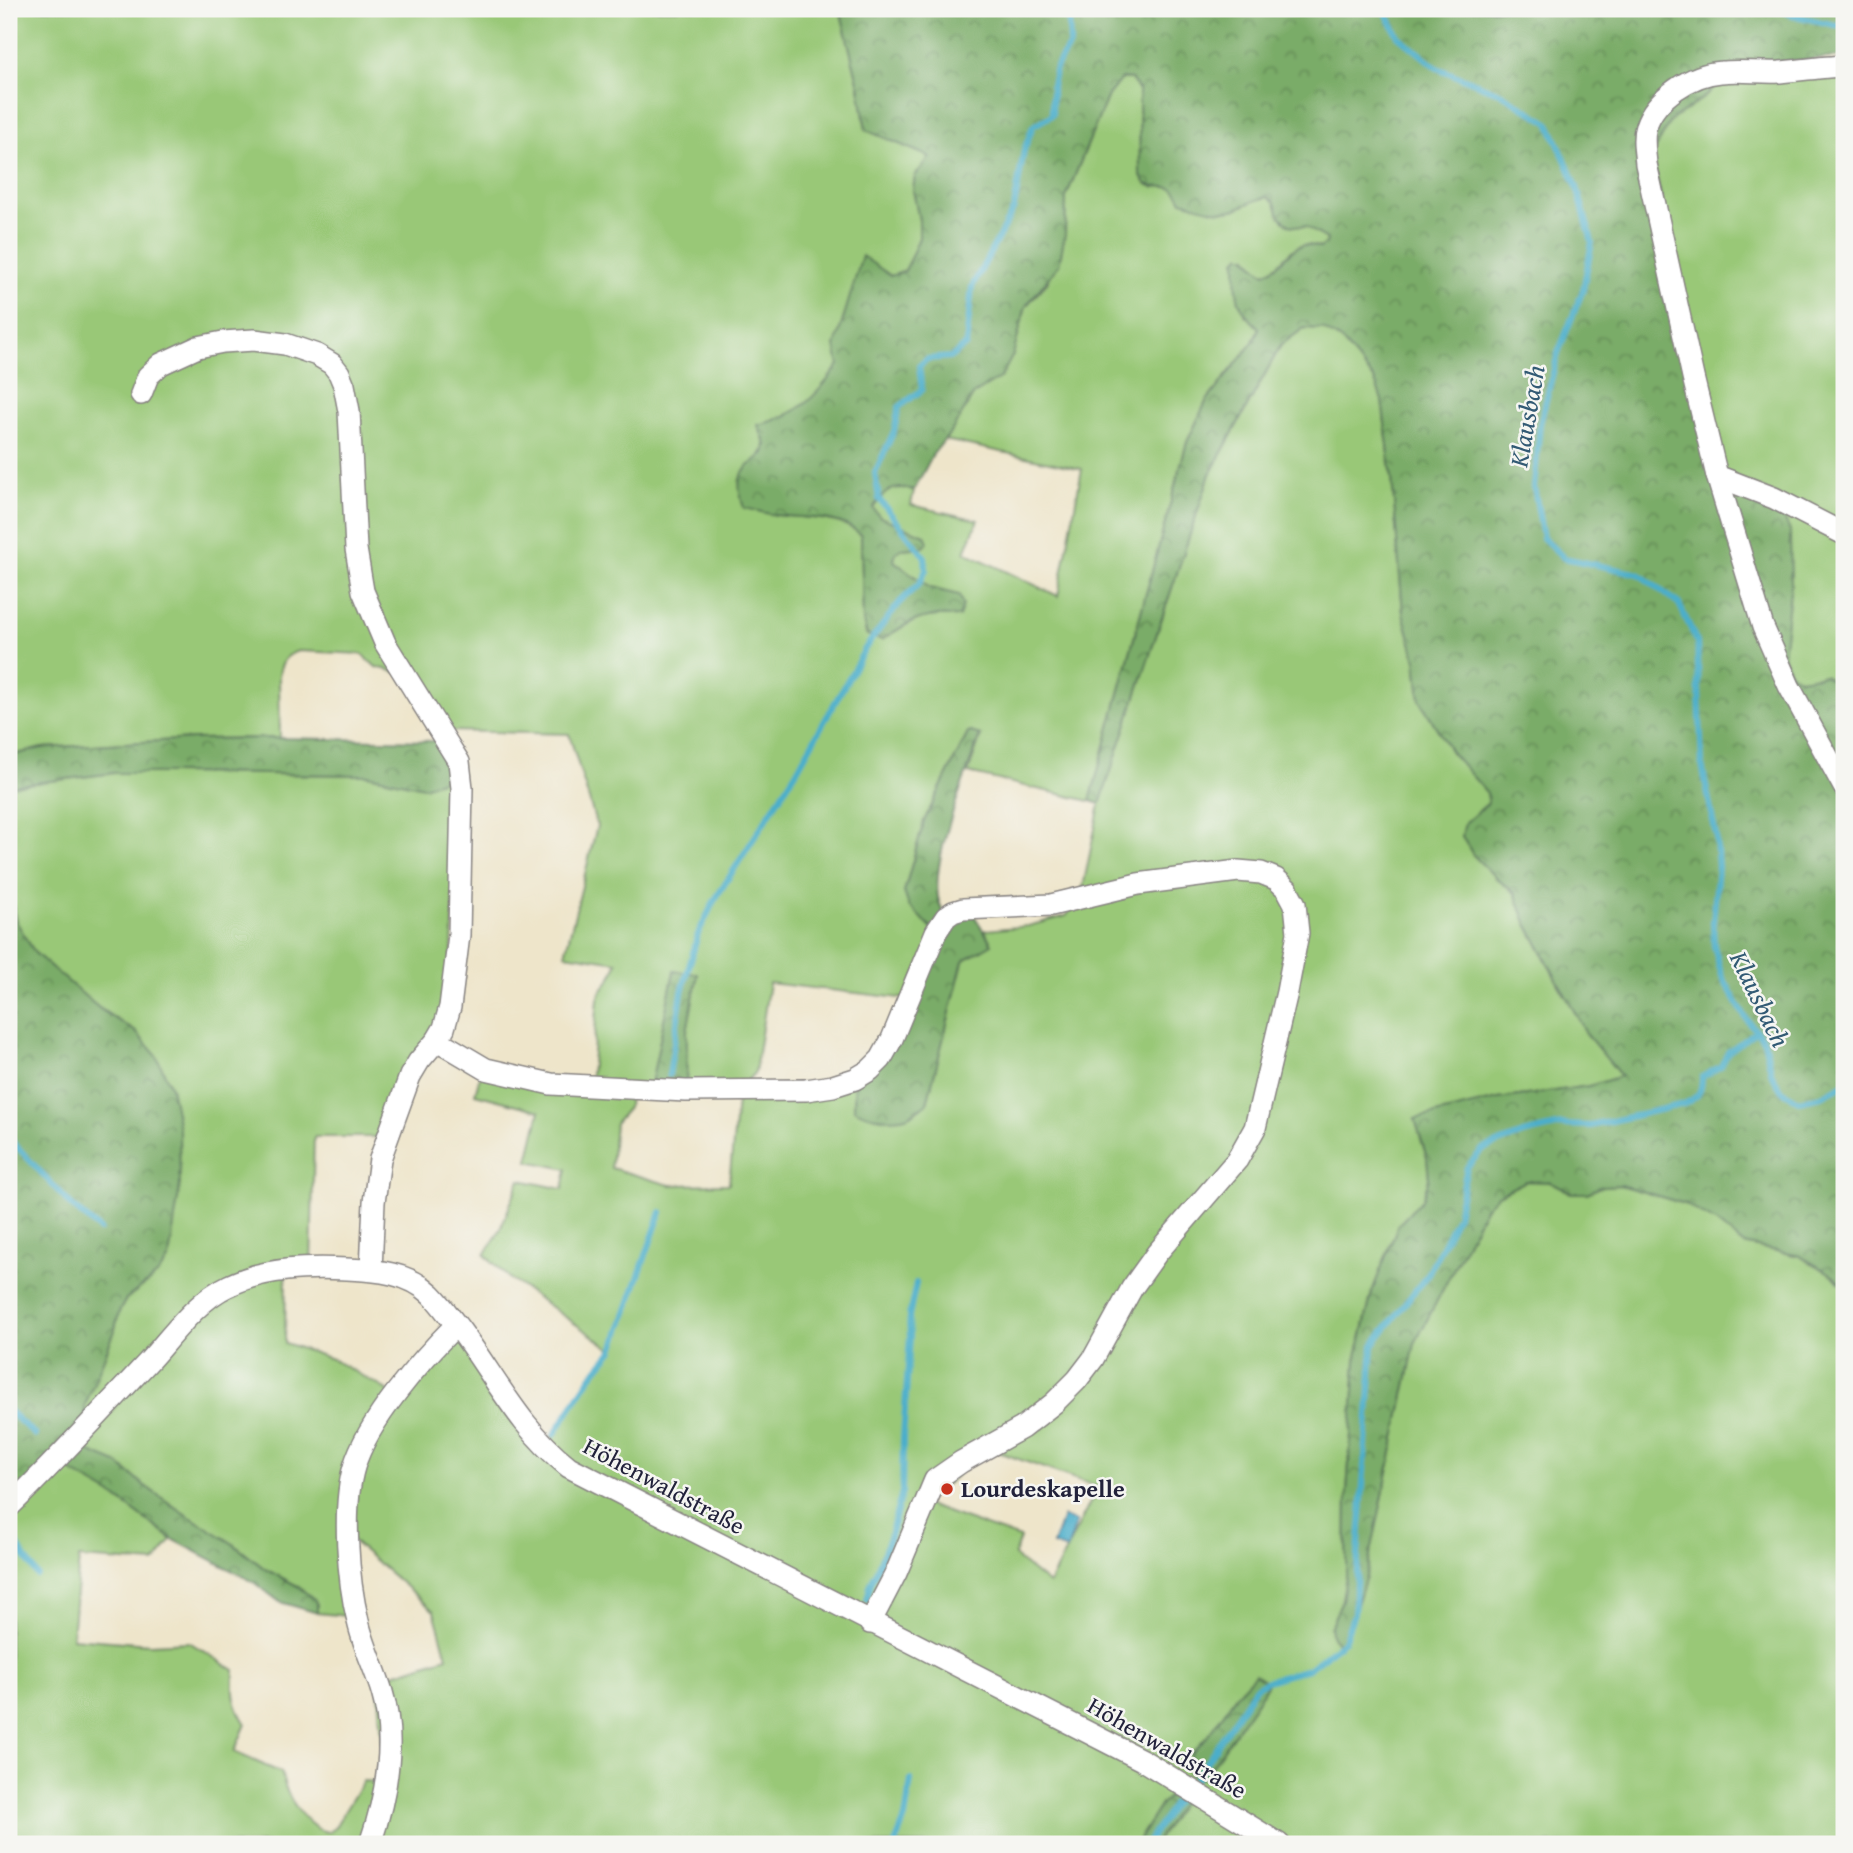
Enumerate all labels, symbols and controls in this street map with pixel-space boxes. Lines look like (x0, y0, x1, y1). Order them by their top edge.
water label: Klausbach (1498, 362, 1555, 471)
water label: Klausbach (1720, 943, 1801, 1054)
street label: Höhenwaldstraße (577, 1428, 751, 1543)
place label: Lourdeskapelle (961, 1471, 1125, 1506)
marker: Lourdeskapelle (939, 1481, 955, 1497)
street label: Höhenwaldstraße (1081, 1688, 1253, 1807)

